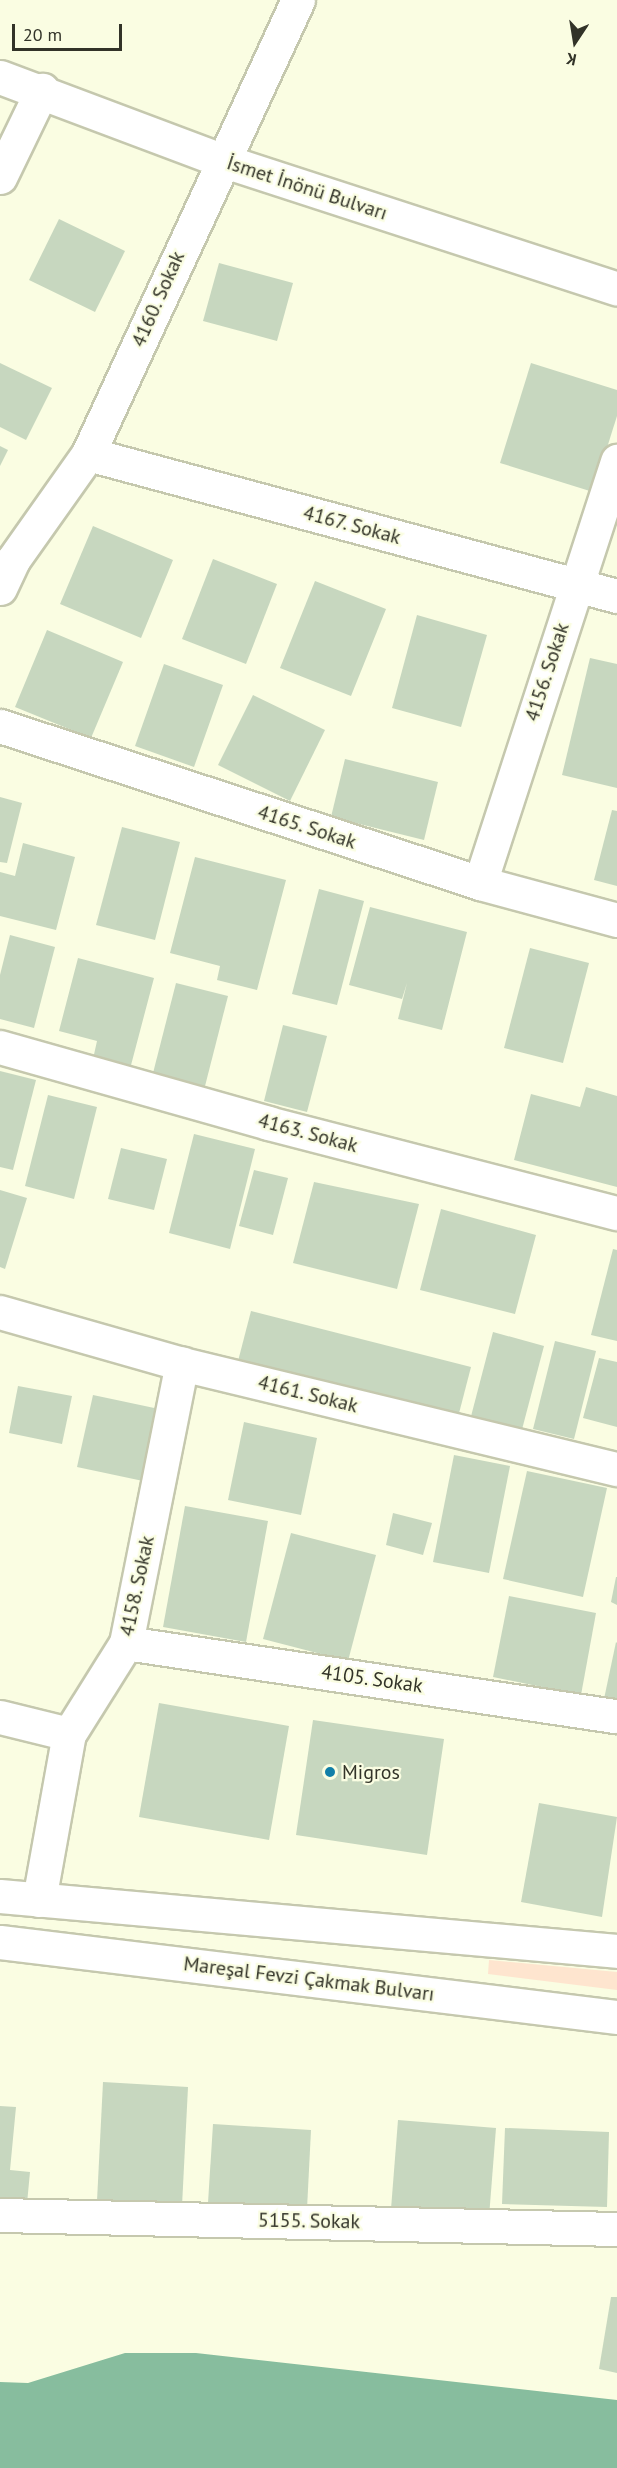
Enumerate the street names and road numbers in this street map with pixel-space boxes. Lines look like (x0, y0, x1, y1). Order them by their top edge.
street label: İsmet İnönü Bulvarı (224, 151, 390, 225)
street label: 4160. Sokak (126, 247, 190, 351)
street label: 4167. Sokak (300, 500, 404, 550)
street label: 4156. Sokak (520, 619, 574, 725)
street label: 4165. Sokak (254, 800, 360, 854)
street label: 4163. Sokak (255, 1108, 361, 1158)
street label: 4161. Sokak (255, 1370, 361, 1418)
street label: 4158. Sokak (114, 1533, 160, 1639)
street label: 4105. Sokak (319, 1660, 425, 1698)
street label: Mareşal Fevzi Çakmak Bulvarı (182, 1952, 436, 2006)
street label: 5155. Sokak (257, 2208, 361, 2234)

